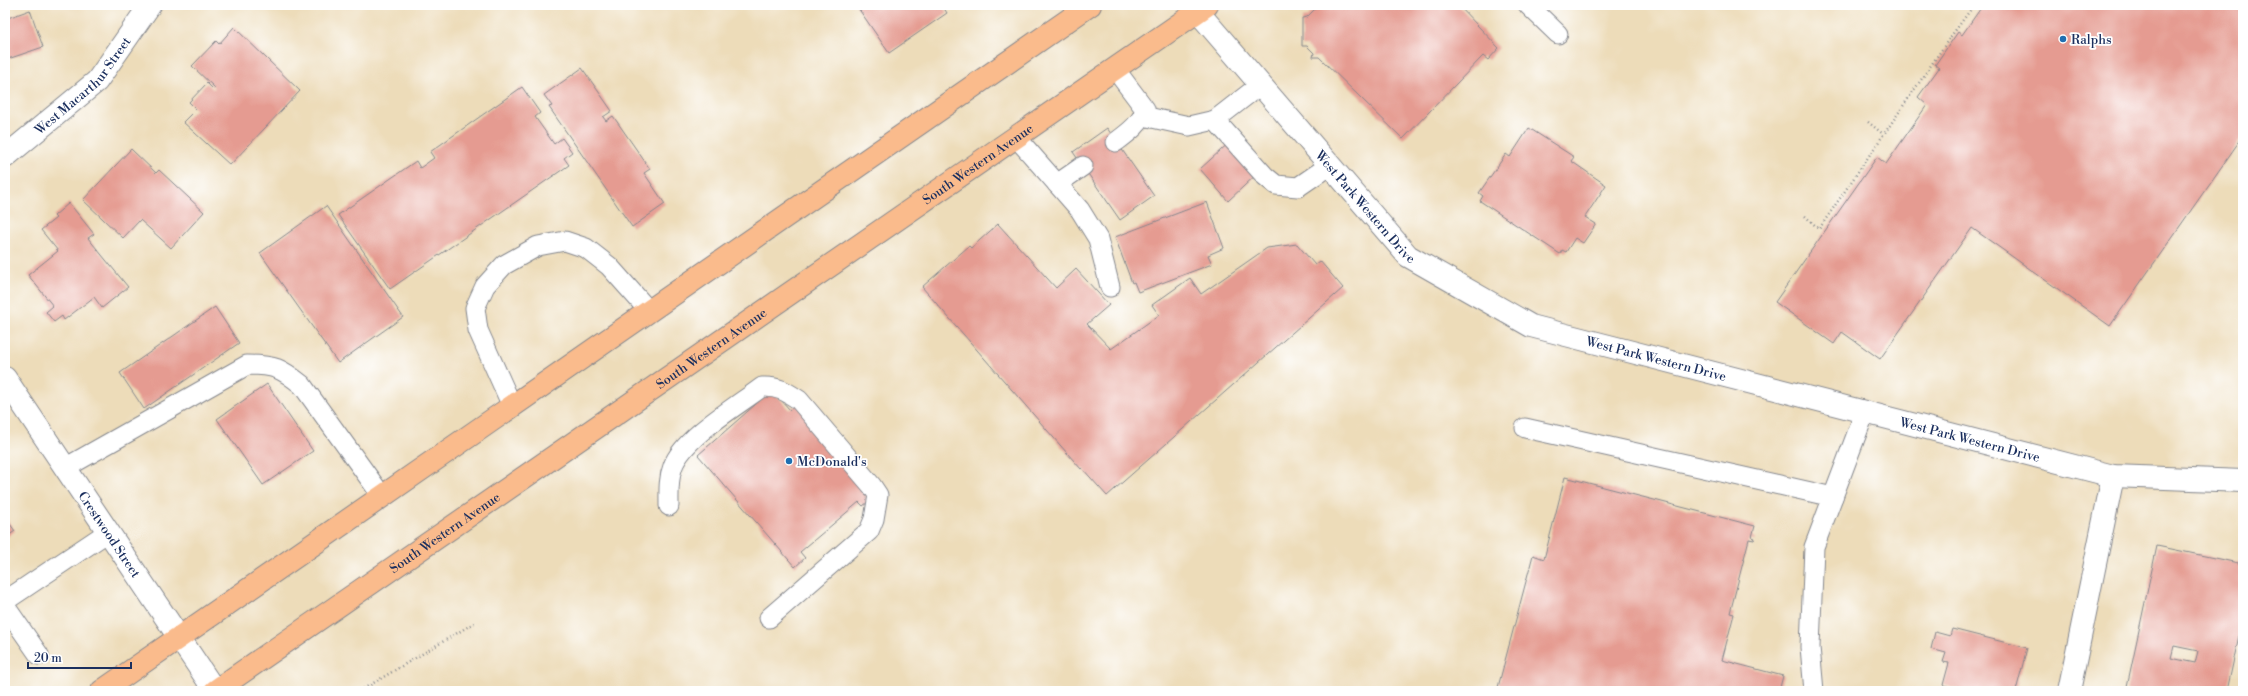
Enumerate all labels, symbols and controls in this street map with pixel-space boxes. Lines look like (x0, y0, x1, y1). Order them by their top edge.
place label: Ralphs (2071, 32, 2112, 48)
street label: West Macarthur Street (31, 34, 135, 139)
marker: Ralphs (2058, 34, 2068, 44)
street label: South Western Avenue (920, 120, 1037, 208)
street label: West Park Western Drive (1311, 147, 1418, 267)
street label: South Western Avenue (653, 305, 770, 393)
street label: West Park Western Drive (1583, 333, 1728, 385)
street label: West Park Western Drive (1897, 414, 2042, 466)
place label: McDonald's (797, 454, 867, 470)
marker: McDonald's (784, 456, 794, 466)
street label: Crestwood Street (74, 489, 144, 581)
street label: South Western Avenue (387, 489, 504, 577)
scale bar (28, 644, 131, 670)
text: 20 m (34, 651, 62, 666)

